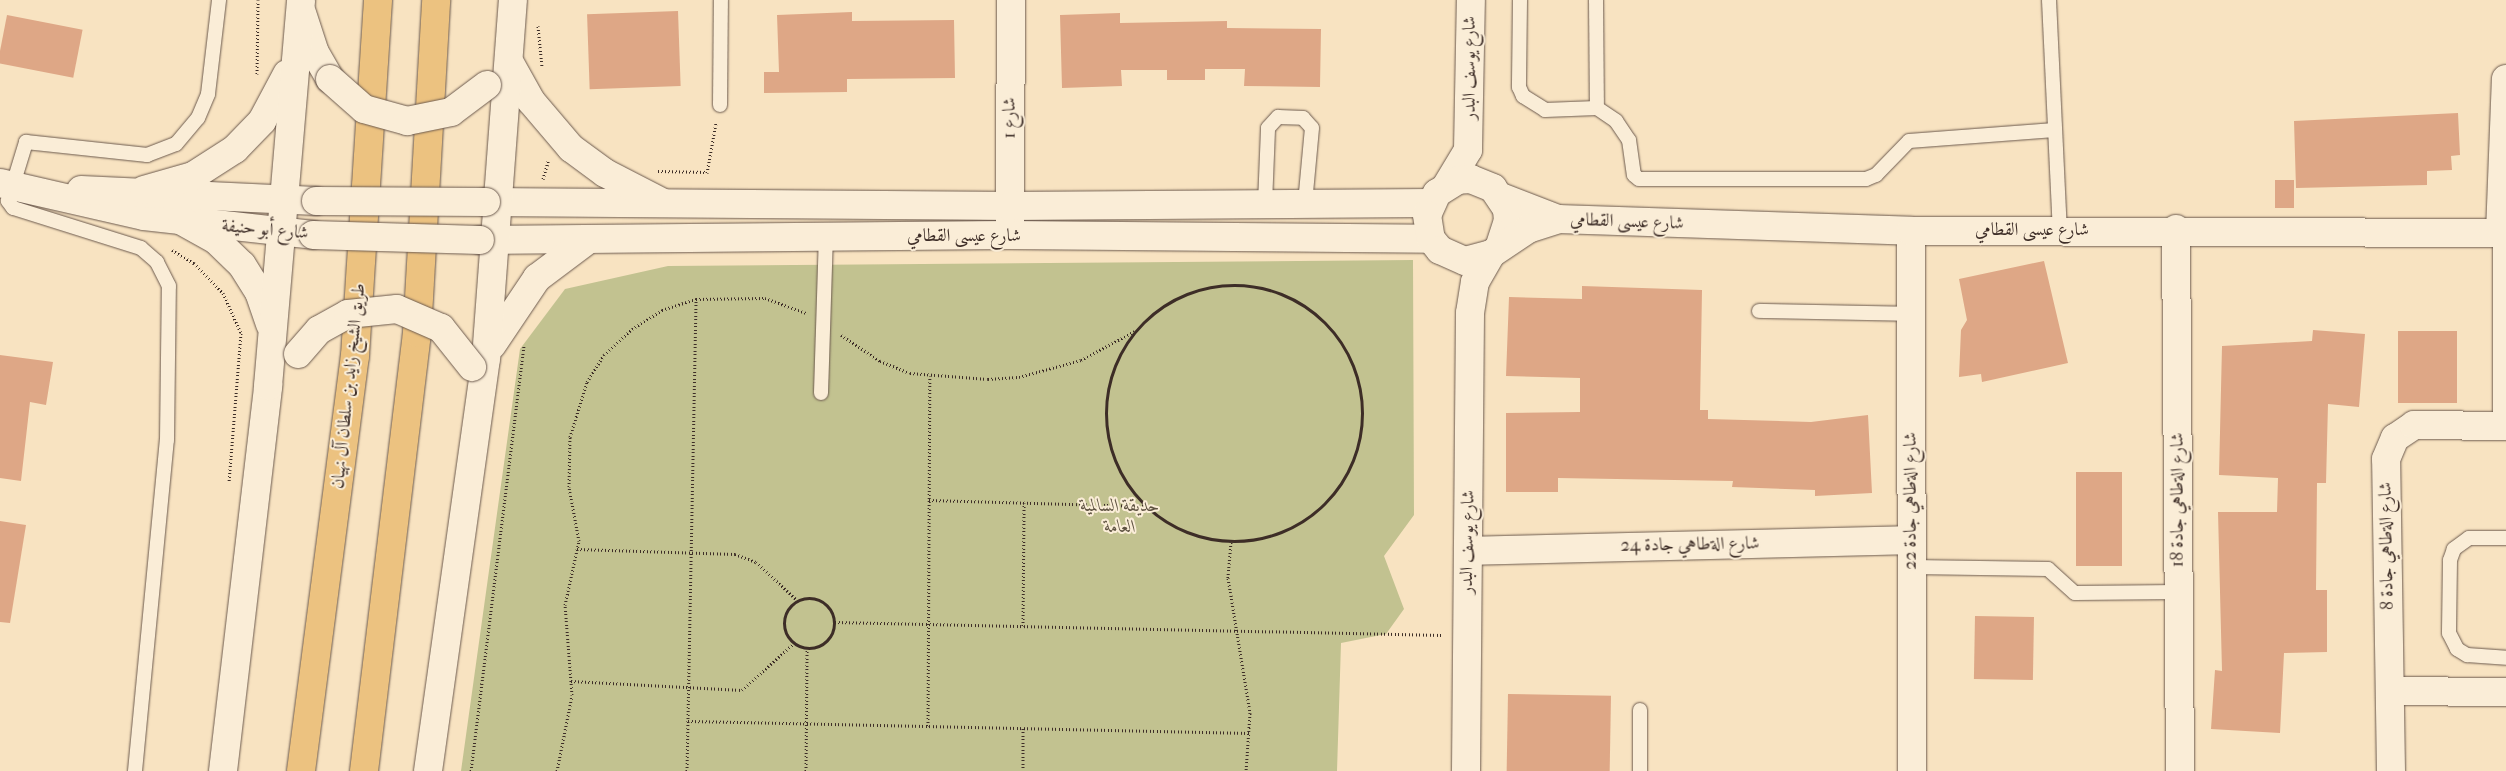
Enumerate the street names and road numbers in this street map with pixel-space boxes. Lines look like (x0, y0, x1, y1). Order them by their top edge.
street label: شارع يوسف البدر (1459, 16, 1481, 120)
street label: شارع 1 (999, 97, 1021, 139)
street label: شارع عيسى القطامي (1570, 209, 1684, 235)
street label: شارع أبو حنيفة (221, 215, 309, 245)
street label: شارع عيسى القطامي (1975, 219, 2089, 241)
street label: شارع عيسى القطامي (907, 225, 1021, 247)
street label: طريق الشيخ زايد بن سلطان آل نهيان (327, 282, 371, 490)
street label: شارع الةطاهي جادة 22 (1900, 432, 1922, 570)
street label: شارع الةطاهي جادة 18 (2167, 433, 2189, 567)
street label: شارع الةطاهي جادة 8 (2375, 482, 2399, 610)
street label: شارع يوسف البدر (1456, 490, 1480, 594)
street label: شارع الةطاهي جادة 24 (1620, 533, 1760, 557)

